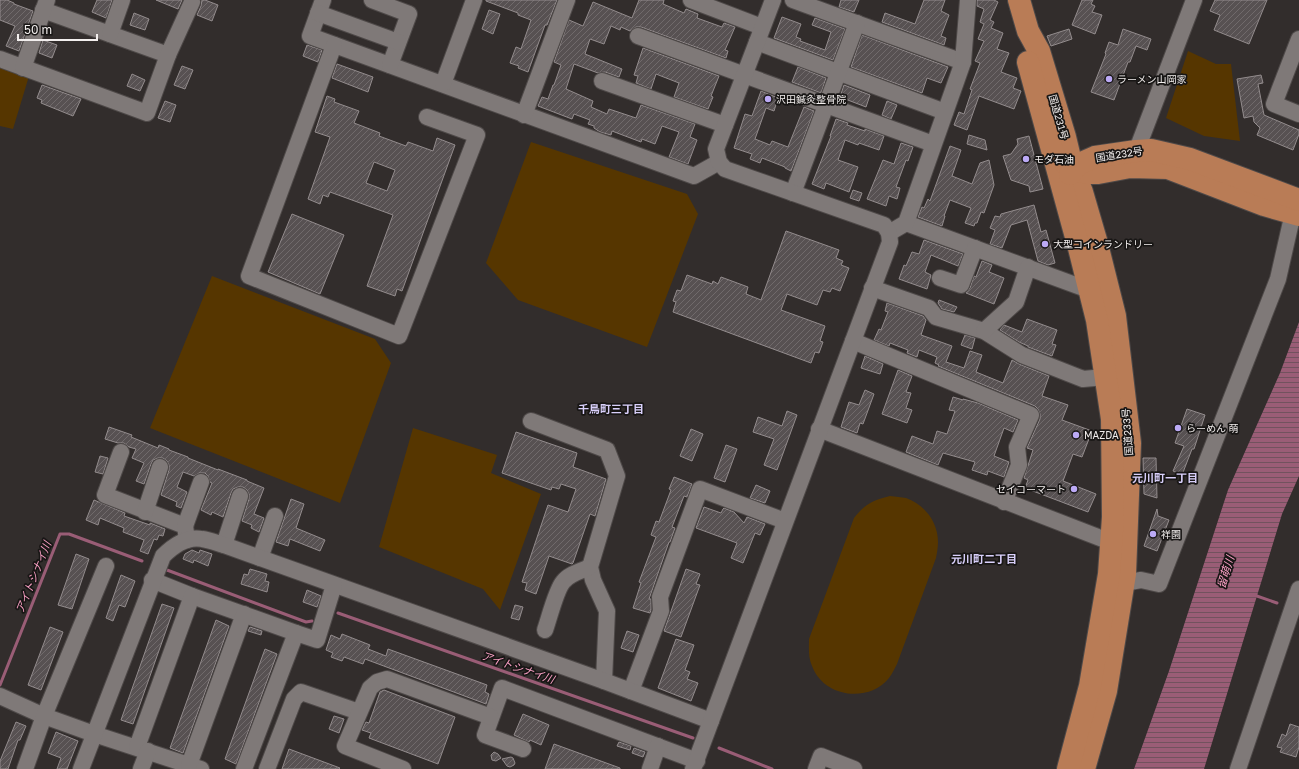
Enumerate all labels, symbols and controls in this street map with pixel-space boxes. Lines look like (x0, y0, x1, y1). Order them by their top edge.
scale bar (18, 16, 97, 42)
text: 50 m (24, 22, 52, 37)
place label: ラーメン山岡家 (1117, 73, 1187, 85)
marker: ラーメン山岡家 (1104, 74, 1114, 84)
place label: 沢田鍼灸整骨院 (776, 93, 846, 105)
street label: 国道231号 (1047, 93, 1071, 141)
marker: 沢田鍼灸整骨院 (763, 94, 773, 104)
street label: 国道232号 (1095, 144, 1143, 164)
place label: モダ石油 (1034, 153, 1074, 165)
marker: モダ石油 (1021, 154, 1031, 164)
place label: 大型コインランドリー (1053, 238, 1153, 250)
marker: 大型コインランドリー (1040, 239, 1050, 249)
district label: 千鳥町三丁目 (578, 402, 644, 415)
street label: 国道233号 (1119, 408, 1135, 456)
place label: らーめん 萌 (1186, 422, 1239, 434)
marker: らーめん 萌 (1173, 423, 1183, 433)
place label: MAZDA (1084, 429, 1119, 441)
marker: MAZDA (1071, 430, 1081, 440)
district label: 元川町一丁目 (1132, 471, 1198, 484)
place label: セイコーマート (996, 483, 1066, 495)
marker: セイコーマート (1069, 484, 1079, 494)
place label: 祥園 (1161, 528, 1181, 540)
marker: 祥園 (1148, 529, 1158, 539)
water label: アイトシナイ川 (13, 538, 54, 615)
district label: 元川町二丁目 (951, 552, 1017, 565)
water label: 留萌川 (1214, 553, 1236, 590)
water label: アイトシナイ川 (480, 648, 557, 686)

